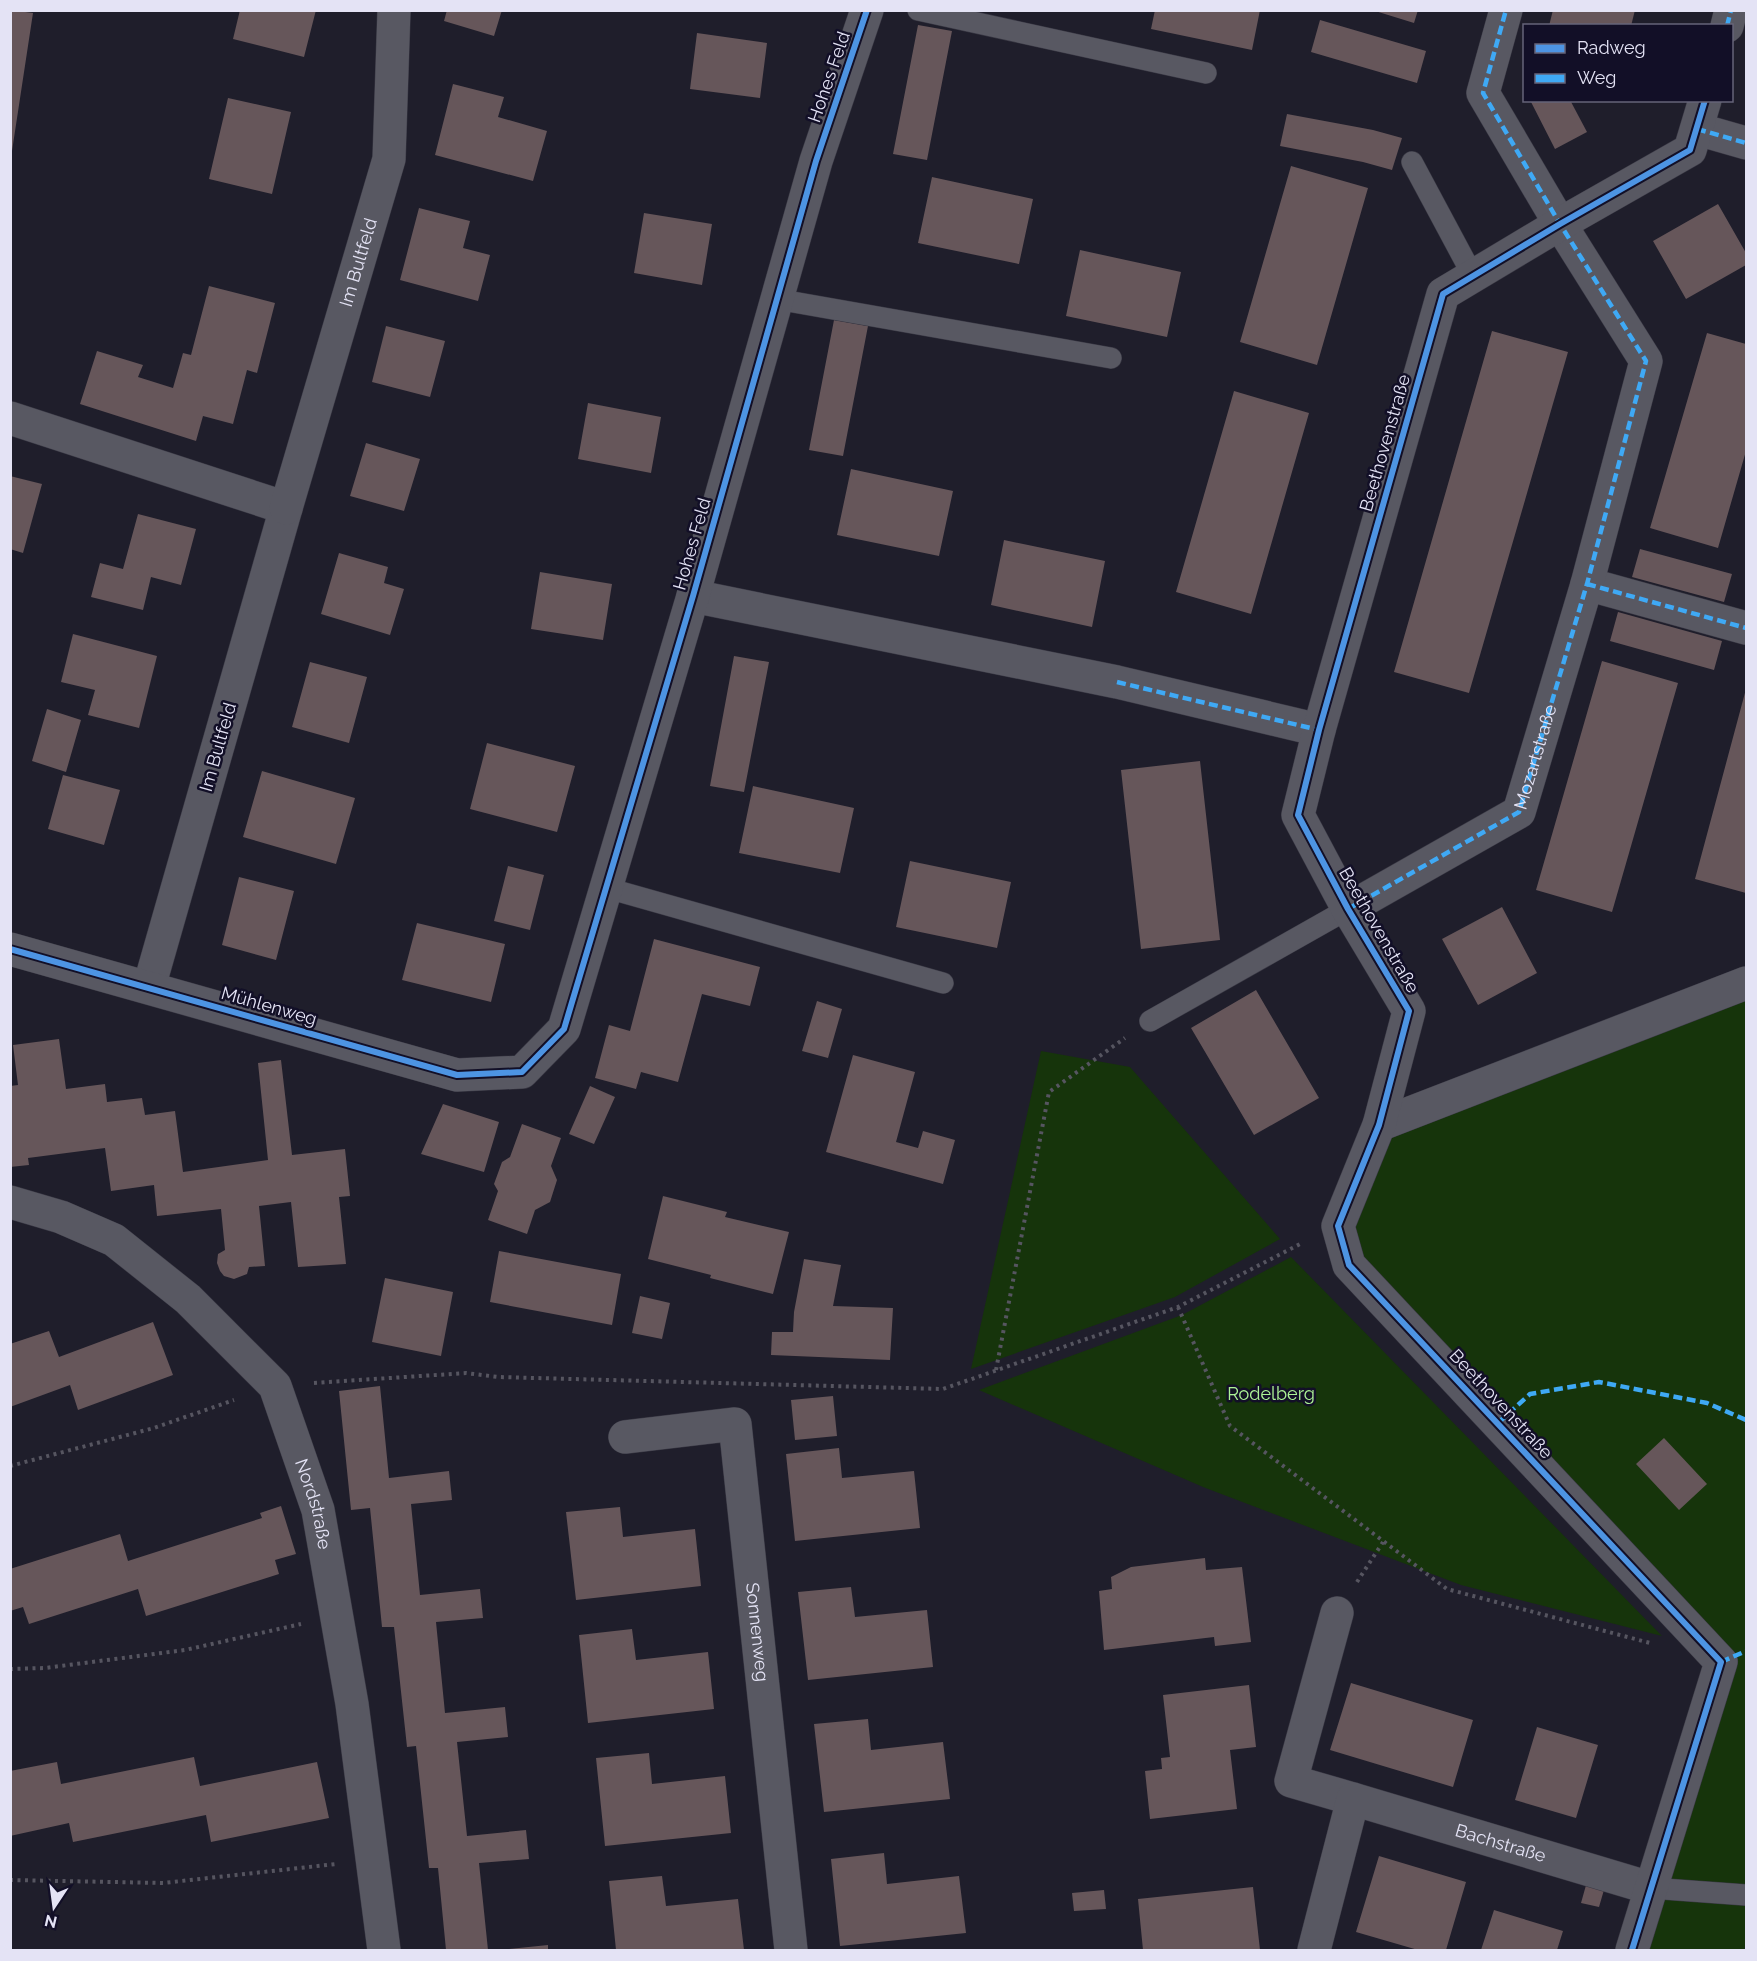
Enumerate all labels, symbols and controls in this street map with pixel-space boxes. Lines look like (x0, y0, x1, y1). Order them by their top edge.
legend (1523, 24, 1733, 102)
street label: Hohes Feld (803, 29, 854, 125)
text: Radweg (1577, 37, 1646, 58)
text: Weg (1577, 67, 1616, 88)
street label: Im Bultfeld (335, 215, 381, 309)
street label: Beethovenstraße (1355, 372, 1414, 514)
street label: Hohes Feld (668, 495, 715, 592)
street label: Im Bultfeld (195, 700, 240, 794)
street label: Mozartstraße (1509, 701, 1561, 812)
street label: Beethovenstraße (1335, 863, 1424, 997)
street label: Mühlenweg (219, 982, 319, 1029)
street label: Beethovenstraße (1445, 1345, 1558, 1463)
park label: Rodelberg (1227, 1383, 1315, 1404)
street label: Nordstraße (291, 1456, 336, 1551)
street label: Sonnenweg (742, 1581, 773, 1683)
street label: Bachstraße (1453, 1819, 1549, 1866)
north arrow (24, 1877, 84, 1937)
text: N (43, 1910, 59, 1932)

